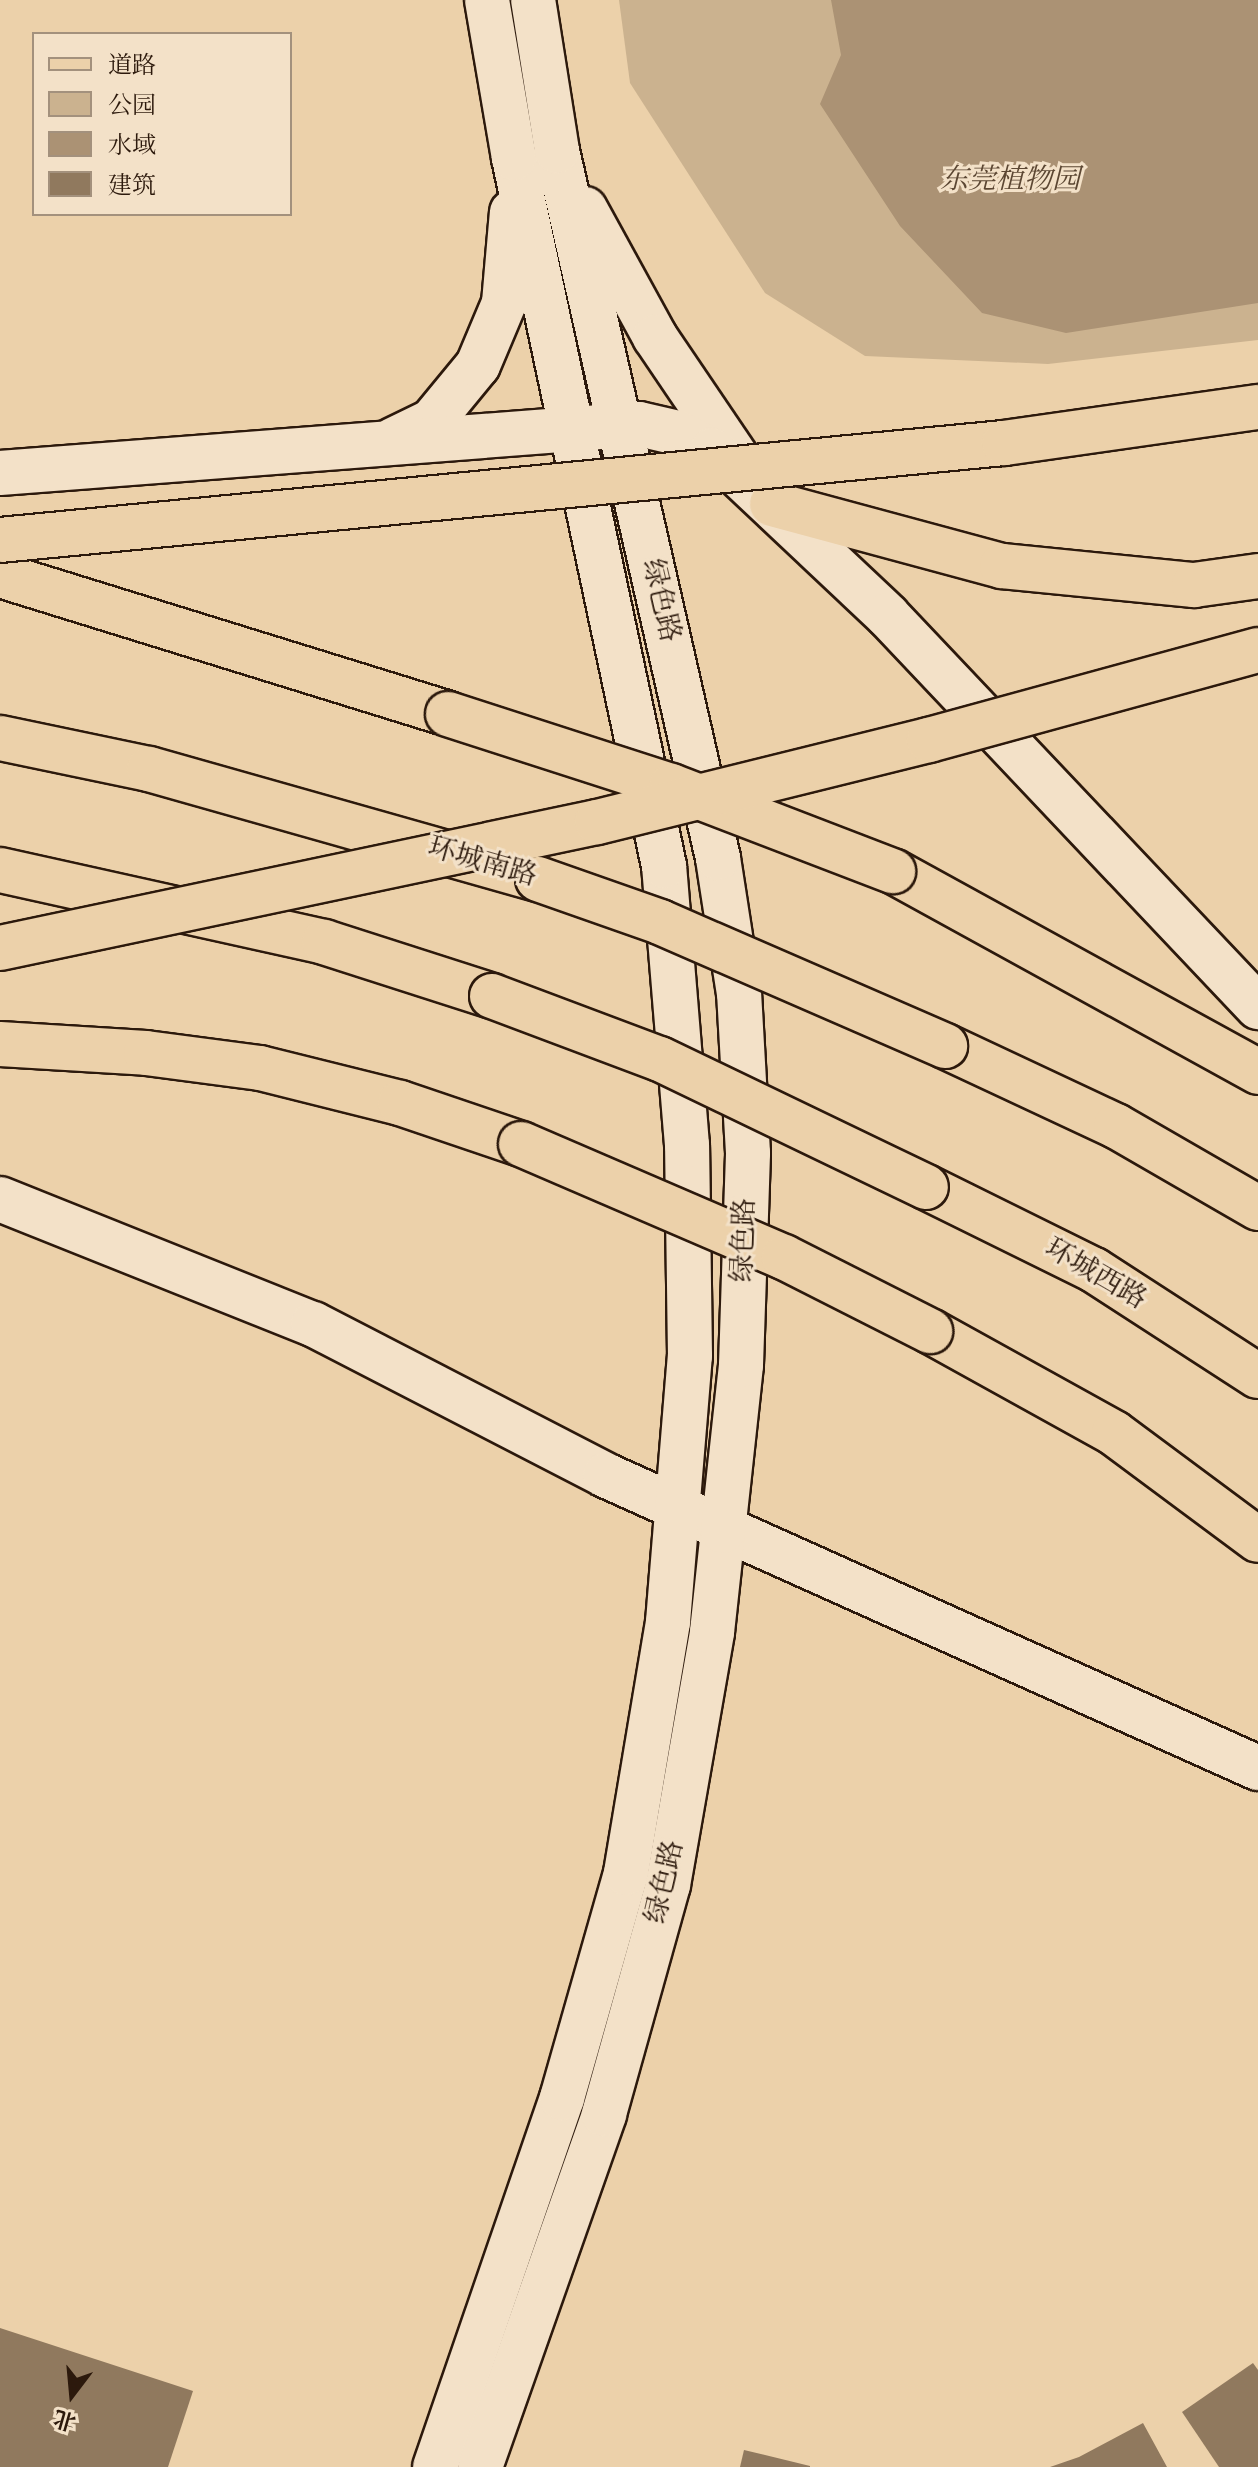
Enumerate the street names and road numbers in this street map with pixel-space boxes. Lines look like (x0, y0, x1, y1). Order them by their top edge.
street label: 绿色路 (634, 556, 686, 646)
street label: 环城南路 (424, 831, 540, 895)
street label: 绿色路 (727, 1197, 763, 1283)
street label: 环城西路 (1038, 1232, 1152, 1318)
street label: 绿色路 (640, 1837, 692, 1927)

